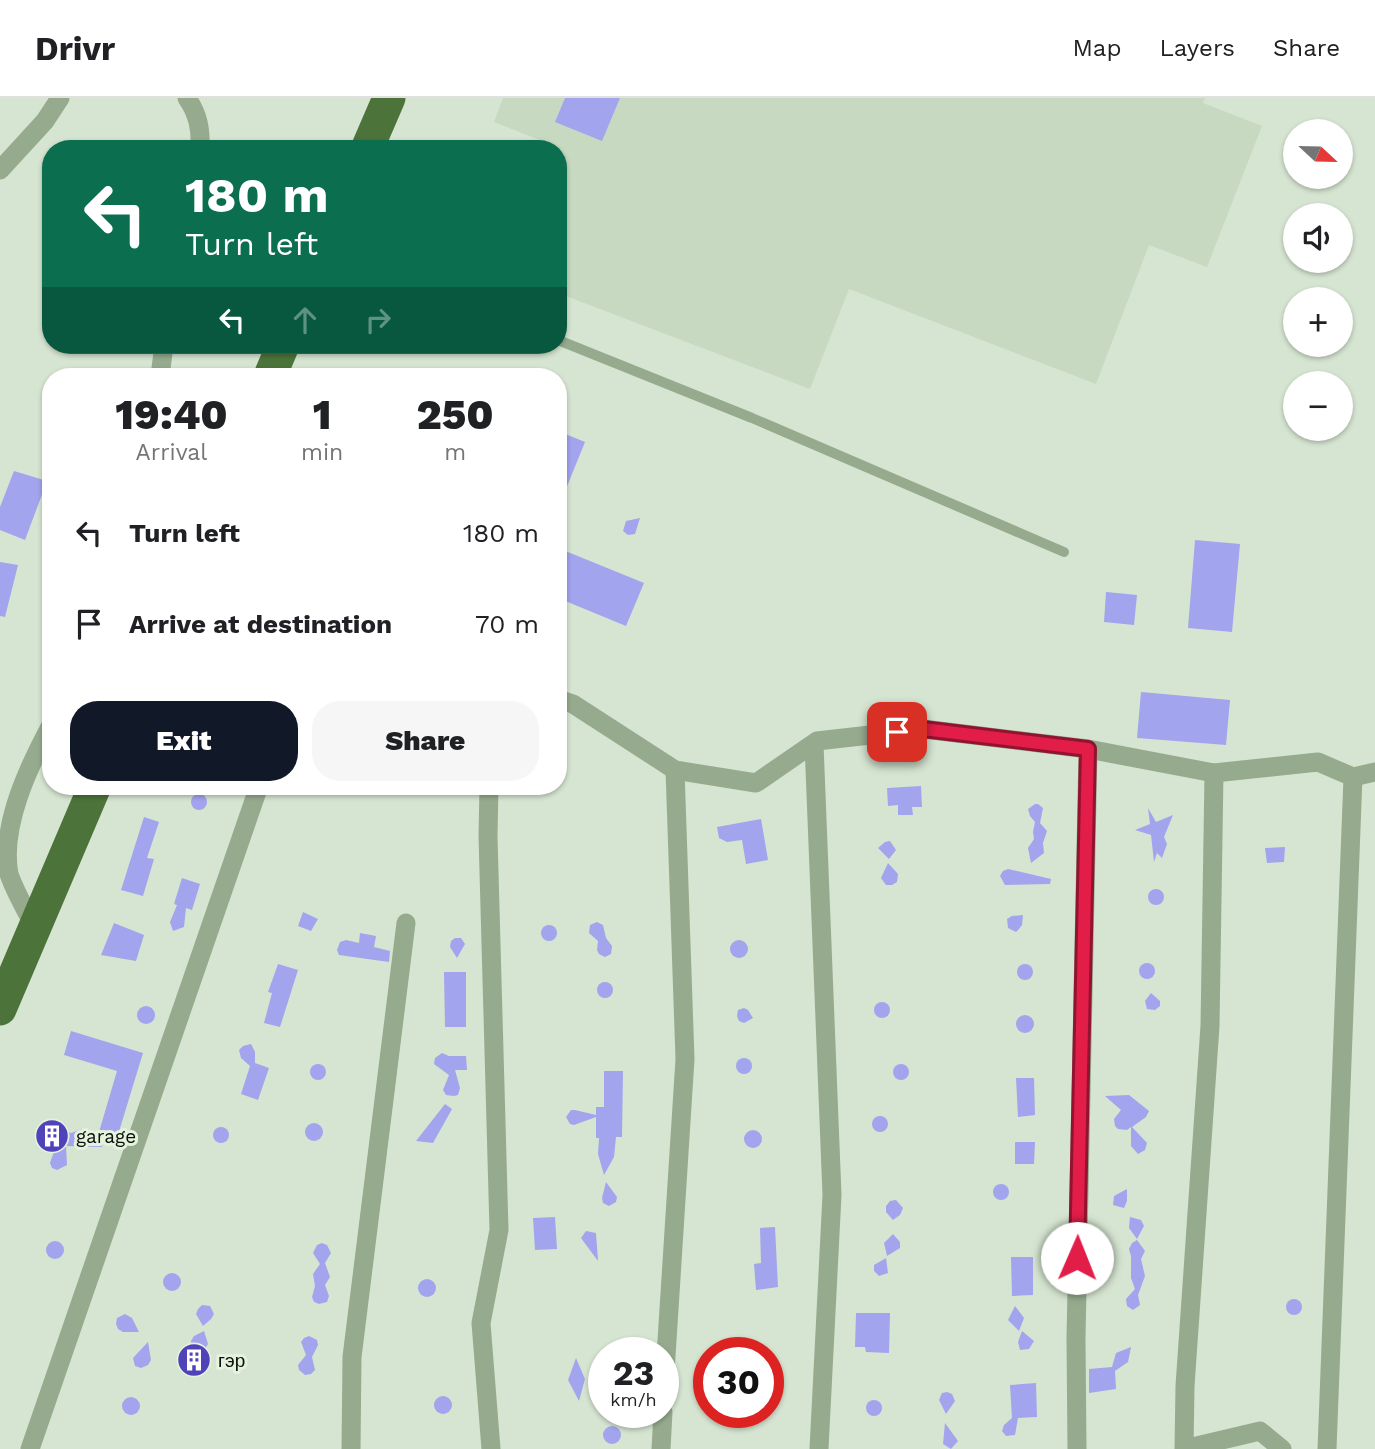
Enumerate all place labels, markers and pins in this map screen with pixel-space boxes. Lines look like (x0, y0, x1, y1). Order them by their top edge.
pin (867, 702, 927, 762)
building icon: garage (33, 1117, 71, 1155)
place label: garage (76, 1125, 136, 1148)
building icon: гэр (175, 1341, 213, 1379)
place label: гэр (218, 1349, 245, 1372)

